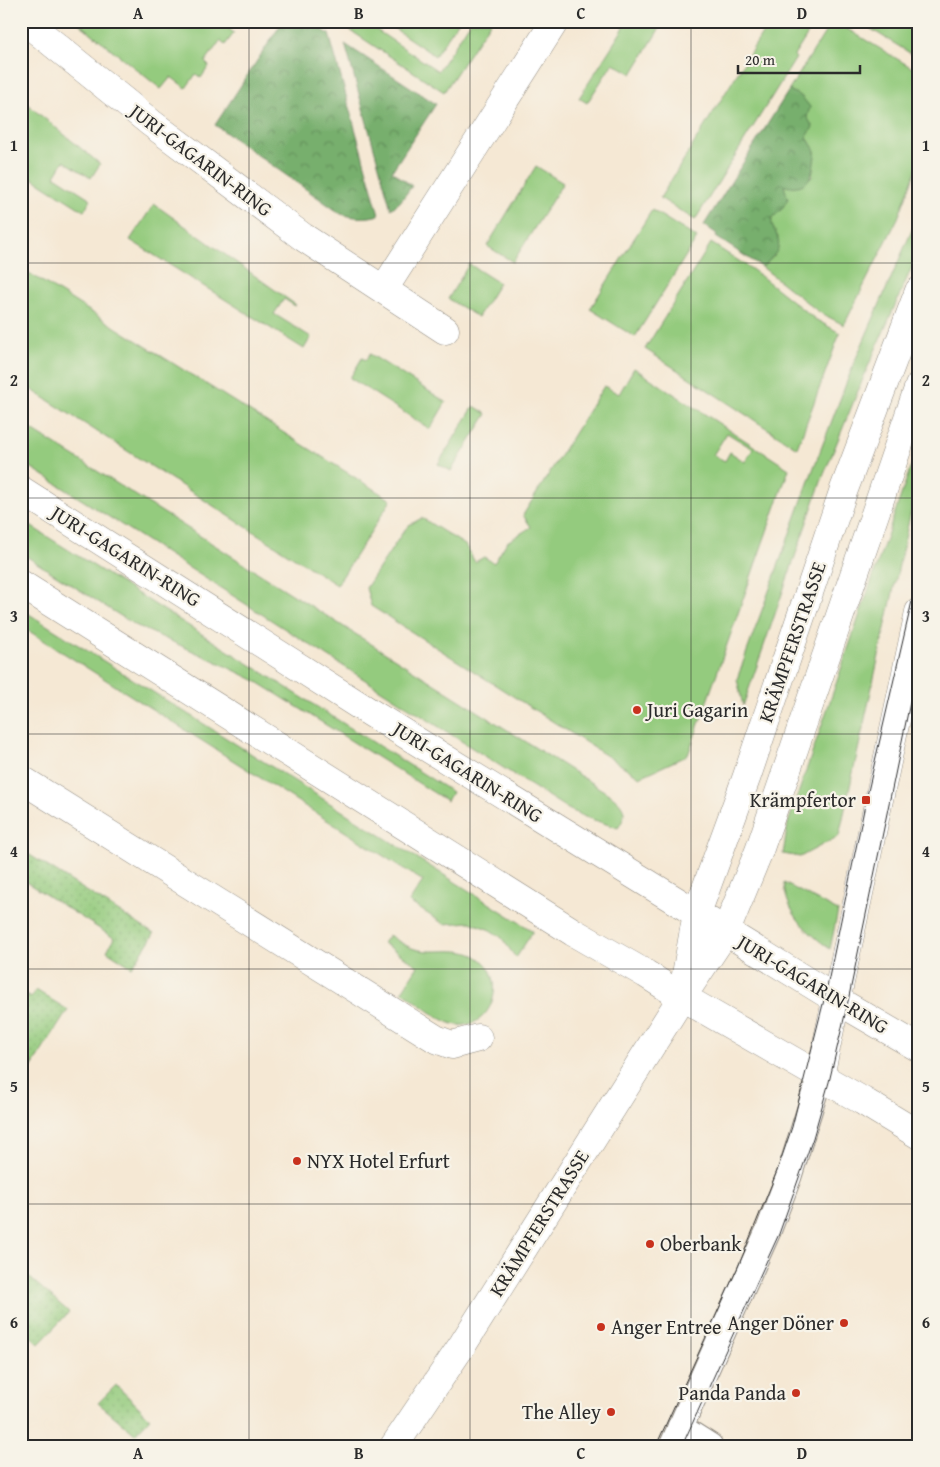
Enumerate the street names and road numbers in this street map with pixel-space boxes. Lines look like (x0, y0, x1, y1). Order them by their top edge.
street label: JURI-GAGARIN-RING (122, 95, 279, 223)
street label: JURI-GAGARIN-RING (43, 496, 207, 613)
street label: KRÄMPFERSTRASSE (750, 558, 833, 726)
street label: JURI-GAGARIN-RING (385, 712, 549, 829)
street label: JURI-GAGARIN-RING (730, 925, 894, 1040)
street label: KRÄMPFERSTRASSE (482, 1144, 595, 1302)

